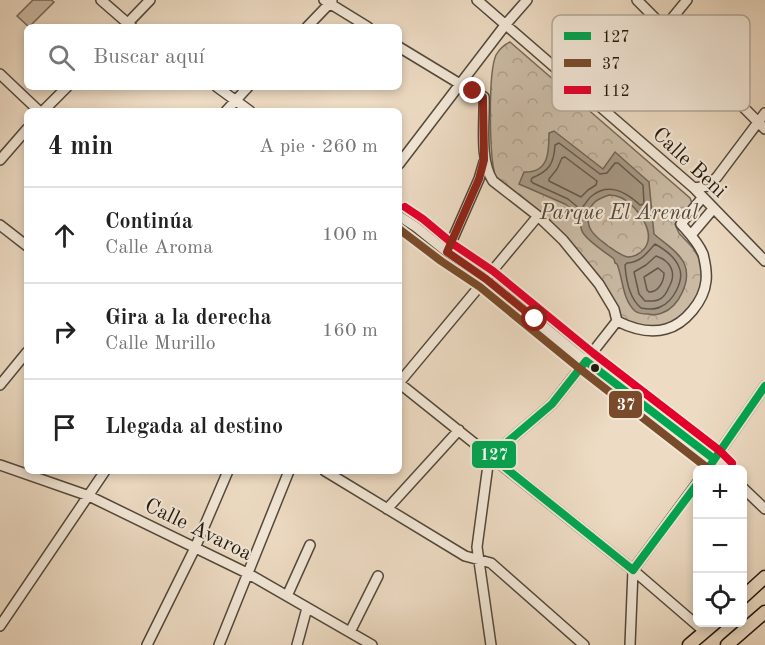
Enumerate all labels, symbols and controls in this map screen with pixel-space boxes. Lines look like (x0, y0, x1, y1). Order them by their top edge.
legend (552, 15, 750, 111)
search box (24, 24, 402, 90)
text: 127 (602, 30, 630, 46)
icon: search (45, 41, 78, 74)
text: Buscar aquí (93, 46, 205, 68)
text: 37 (602, 57, 621, 73)
route end (459, 77, 485, 103)
text: 112 (602, 84, 630, 100)
street label: Calle Beni (648, 124, 730, 202)
text: 4 min (48, 134, 113, 160)
text: A pie · 260 m (259, 137, 378, 157)
park label: Parque El Arenal (539, 203, 698, 224)
text: Continúa (105, 211, 193, 233)
icon: ahead (48, 219, 81, 252)
text: 100 m (322, 225, 378, 245)
text: Calle Aroma (105, 238, 213, 258)
route start (521, 305, 547, 331)
text: Gira a la derecha (105, 307, 272, 329)
icon: right (48, 315, 81, 348)
text: 160 m (322, 321, 378, 341)
text: Calle Murillo (105, 334, 216, 354)
unlabelled marker (589, 362, 601, 374)
line badge: 37 (608, 390, 643, 419)
text: 37 (617, 398, 635, 414)
icon: arrive (48, 411, 81, 444)
text: Llegada al destino (105, 416, 283, 438)
line badge: 127 (471, 440, 517, 469)
text: 127 (480, 448, 508, 464)
map controls (693, 465, 747, 627)
button: + (693, 465, 747, 519)
street label: Calle Avaroa (141, 495, 255, 565)
button: − (693, 519, 747, 573)
button: locate (693, 573, 747, 627)

